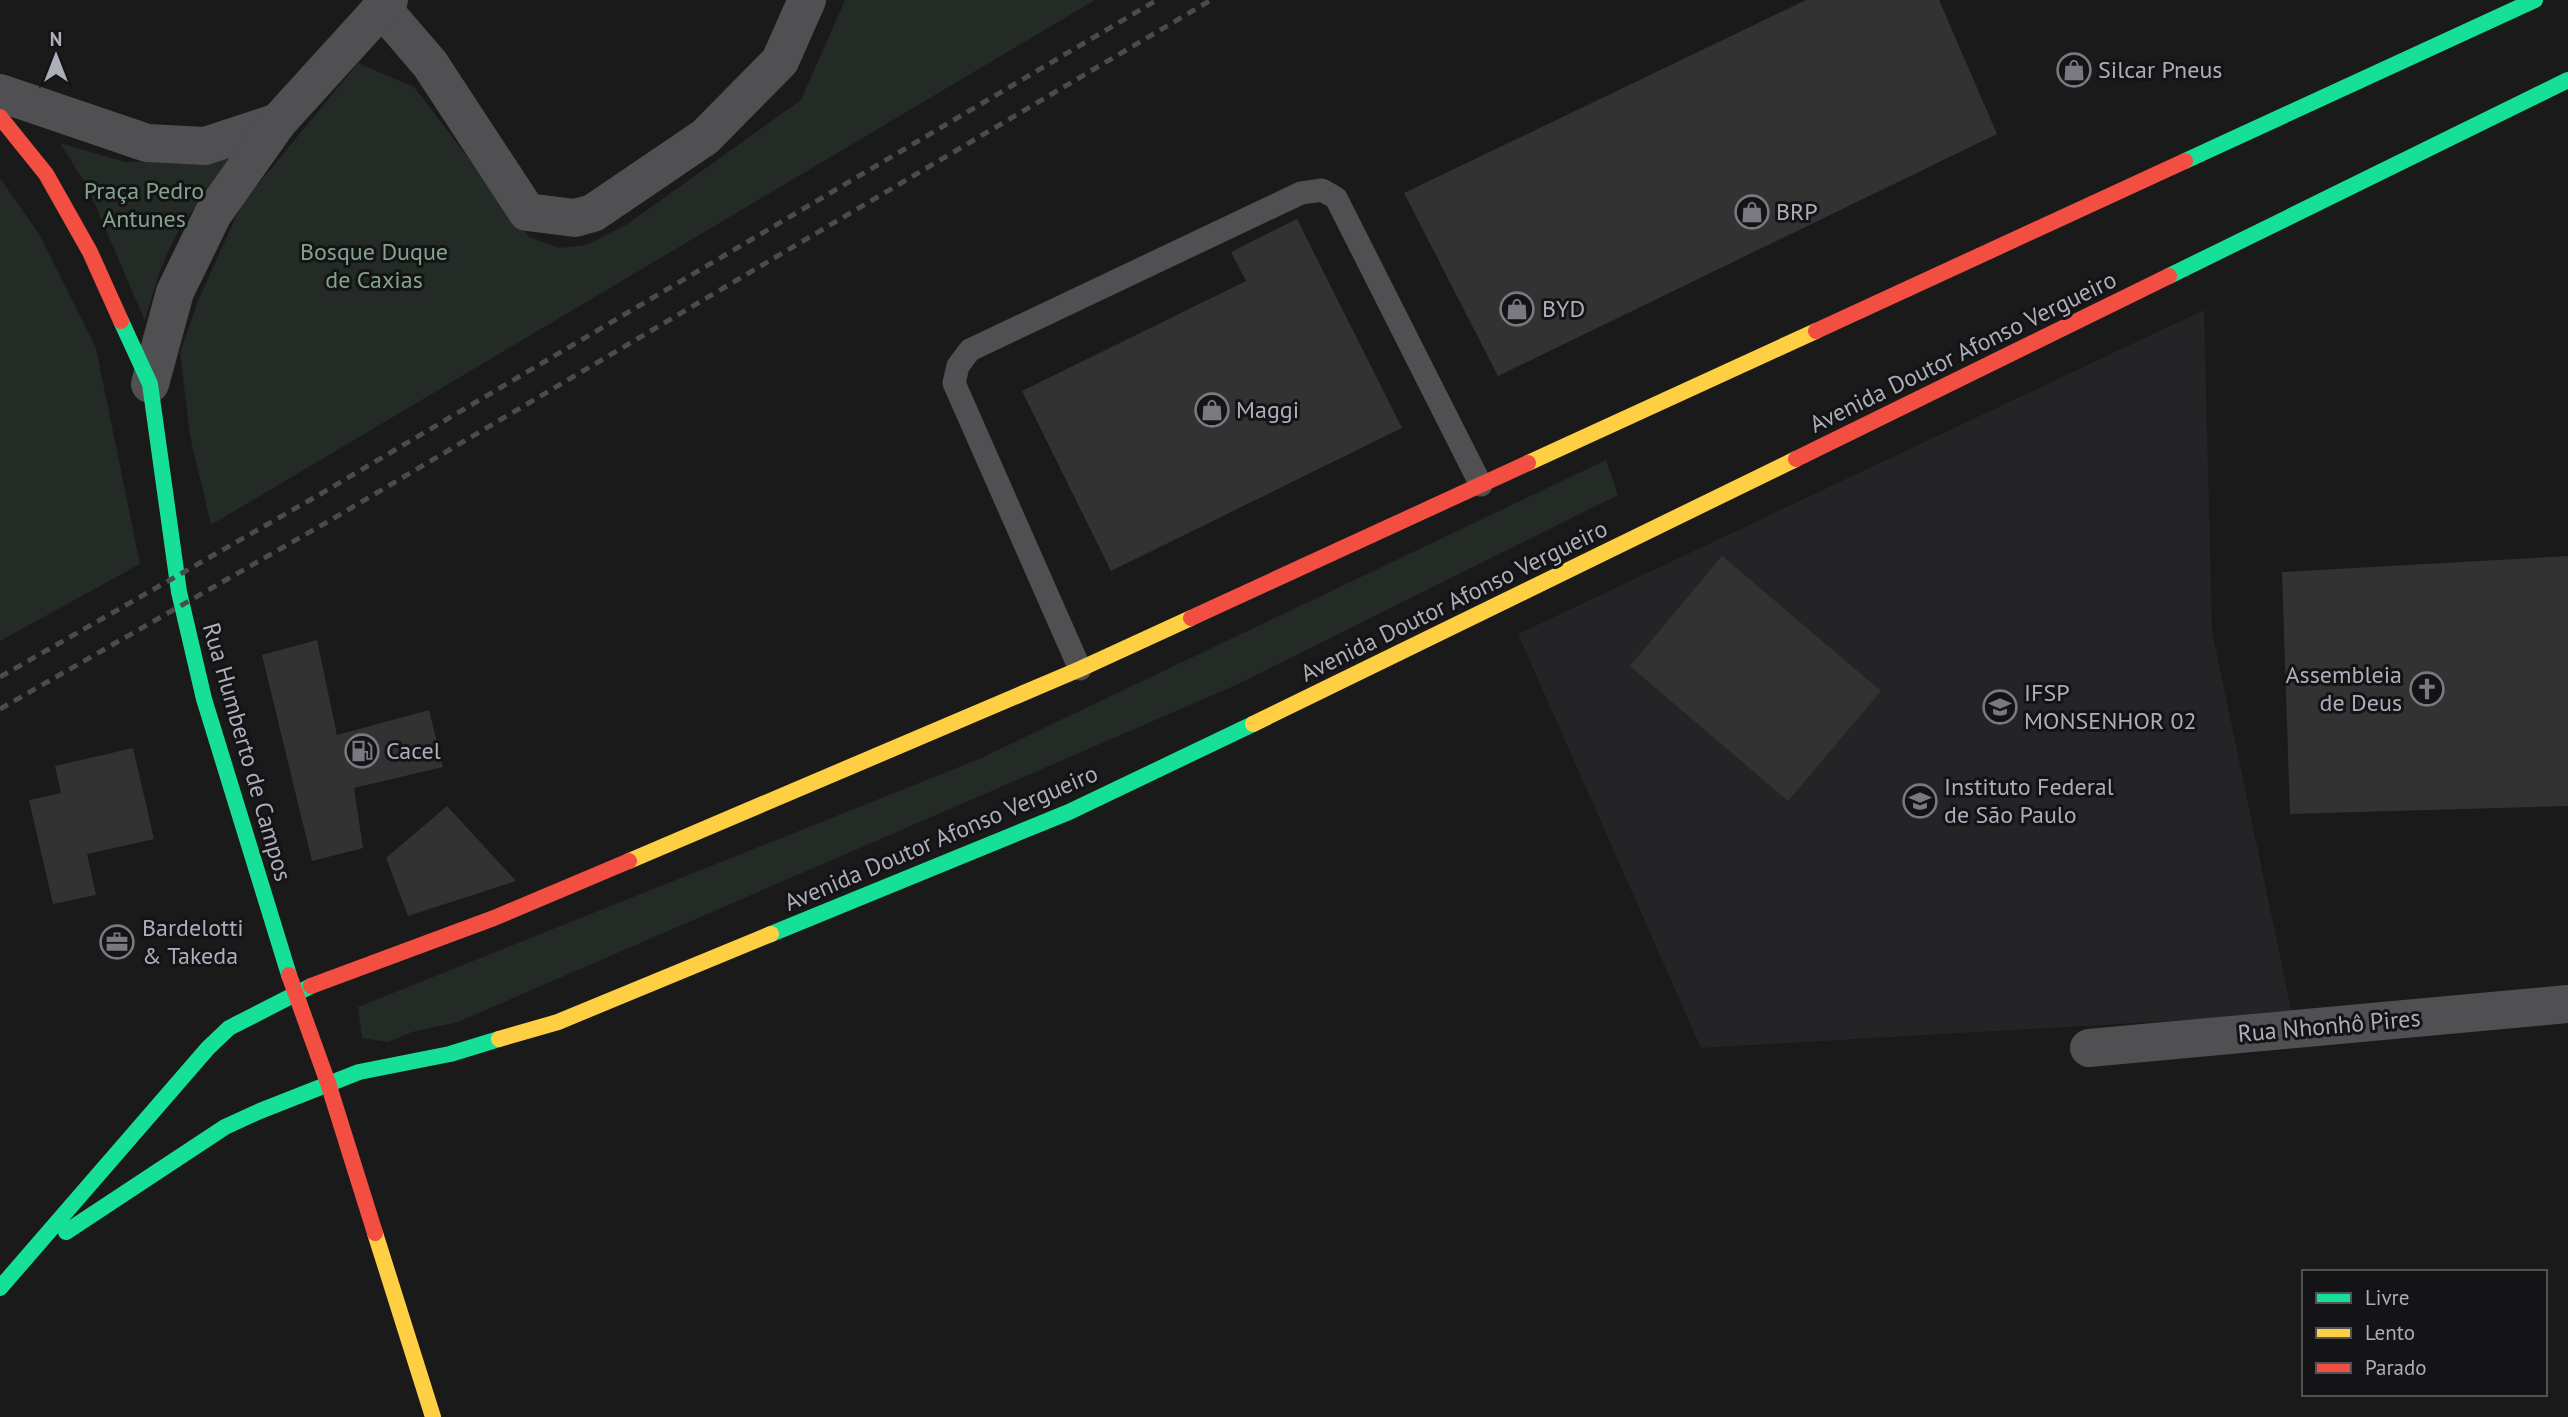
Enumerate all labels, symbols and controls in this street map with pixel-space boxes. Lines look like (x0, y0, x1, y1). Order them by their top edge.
north arrow (21, 21, 91, 91)
text: N (50, 27, 62, 51)
shop icon: Silcar Pneus (2055, 51, 2093, 89)
place label: Silcar Pneus (2098, 54, 2222, 85)
park label: Praça Pedro Antunes (84, 175, 204, 234)
shop icon: BRP (1733, 193, 1771, 231)
place label: BRP (1776, 196, 1818, 227)
park label: Bosque Duque de Caxias (300, 236, 448, 295)
street label: Avenida Doutor Afonso Vergueiro (1804, 264, 2121, 439)
shop icon: BYD (1498, 290, 1536, 328)
place label: BYD (1542, 293, 1585, 324)
shop icon: Maggi (1193, 391, 1231, 429)
place label: Maggi (1236, 394, 1299, 425)
street label: Avenida Doutor Afonso Vergueiro (1295, 513, 1612, 688)
street label: Rua Humberto de Campos (196, 619, 299, 885)
place label: Assembleia de Deus (2286, 659, 2402, 718)
church icon: Assembleia de Deus (2408, 670, 2446, 708)
place label: IFSP MONSENHOR 02 (2024, 677, 2197, 736)
school or university icon: IFSP MONSENHOR 02 (1981, 688, 2019, 726)
fuel station icon: Cacel (343, 732, 381, 770)
place label: Cacel (386, 735, 441, 766)
street label: Avenida Doutor Afonso Vergueiro (779, 757, 1102, 918)
place label: Instituto Federal de São Paulo (1944, 771, 2114, 830)
school or university icon: Instituto Federal de São Paulo (1901, 782, 1939, 820)
place label: Bardelotti & Takeda (142, 912, 244, 971)
office icon: Bardelotti & Takeda (98, 923, 136, 961)
street label: Rua Nhonhô Pires (2236, 1002, 2422, 1049)
legend (2302, 1270, 2547, 1396)
text: Livre (2365, 1284, 2409, 1311)
text: Lento (2365, 1319, 2415, 1346)
text: Parado (2365, 1354, 2427, 1381)

